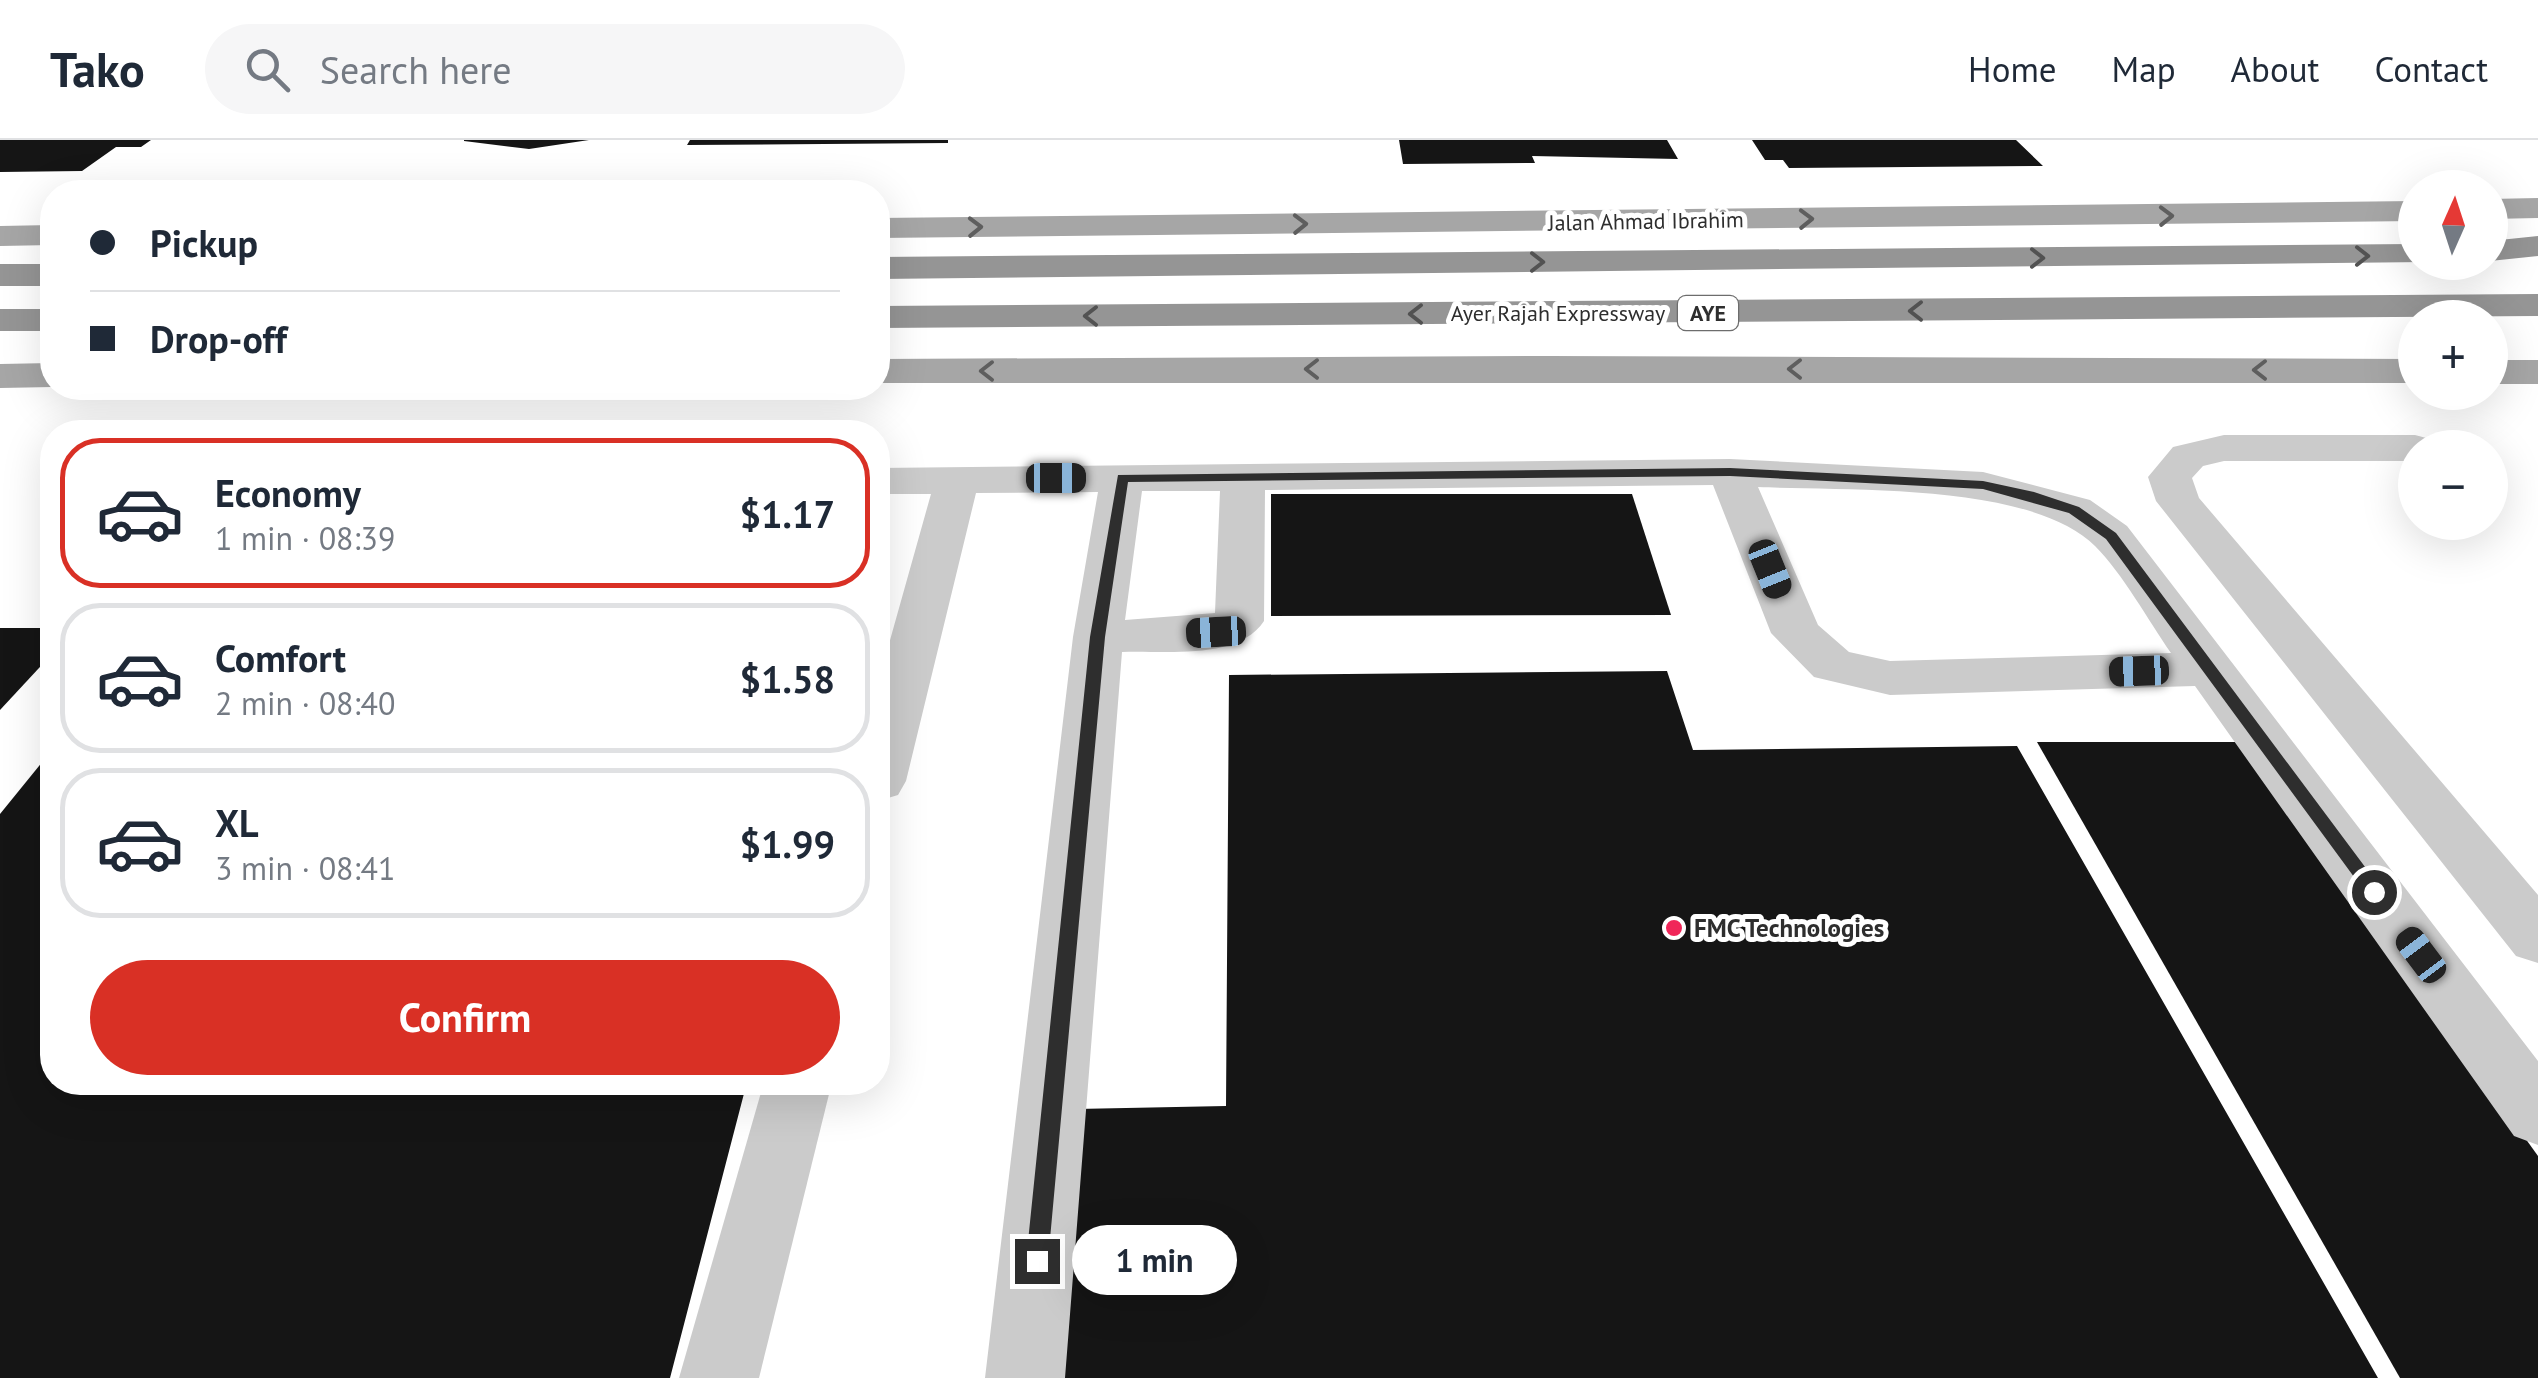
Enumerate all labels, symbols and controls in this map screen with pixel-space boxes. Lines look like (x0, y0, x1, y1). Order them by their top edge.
search box (205, 24, 905, 114)
text: Tako (50, 38, 145, 100)
icon: search (240, 42, 295, 97)
text: Search here (320, 45, 511, 94)
text: Home (1968, 46, 2057, 92)
text: Map (2112, 46, 2176, 92)
text: About (2231, 46, 2319, 92)
text: Contact (2374, 46, 2488, 92)
north arrow (2398, 170, 2508, 280)
map controls (2398, 170, 2508, 540)
street label: Jalan Ahmad Ibrahim (1547, 205, 1744, 237)
one-way arrow (2158, 205, 2174, 226)
one-way arrow (1798, 208, 1814, 230)
one-way arrow (1292, 213, 1308, 235)
one-way arrow (968, 216, 983, 238)
text: Pickup (150, 218, 258, 267)
one-way arrow (2354, 245, 2370, 266)
one-way arrow (2030, 247, 2045, 269)
one-way arrow (1530, 251, 1545, 273)
road number: AYE (1678, 296, 1738, 330)
street label: Ayer Rajah Expressway (1451, 299, 1666, 327)
one-way arrow (1907, 300, 1922, 322)
button: + (2398, 300, 2508, 410)
one-way arrow (1407, 303, 1422, 325)
one-way arrow (1082, 305, 1098, 327)
text: Drop-off (150, 314, 287, 363)
one-way arrow (1303, 358, 1318, 380)
one-way arrow (1786, 358, 1802, 380)
one-way arrow (2251, 359, 2266, 381)
one-way arrow (978, 360, 994, 382)
button: − (2398, 430, 2508, 540)
car (1026, 463, 1086, 493)
icon: car (95, 468, 185, 558)
text: Economy (215, 468, 361, 517)
text: $1.17 (739, 489, 835, 538)
text: 1 min · 08:39 (215, 517, 395, 559)
car (1745, 536, 1795, 602)
car (1185, 615, 1247, 649)
icon: car (95, 633, 185, 723)
text: Comfort (215, 633, 346, 682)
text: $1.58 (739, 654, 835, 703)
car (2108, 655, 2170, 687)
text: 2 min · 08:40 (215, 682, 395, 724)
icon: car (95, 798, 185, 888)
text: XL (215, 798, 259, 847)
text: $1.99 (739, 819, 835, 868)
text: 3 min · 08:41 (215, 847, 395, 889)
route start (2352, 870, 2397, 915)
place label: FMC Technologies (1694, 912, 1884, 944)
marker: FMC Technologies (1663, 917, 1685, 939)
car (2391, 922, 2451, 988)
button: Confirm (90, 960, 840, 1075)
callout: 1 min (1072, 1226, 1237, 1296)
route end (1015, 1239, 1060, 1284)
text: 1 min (1115, 1239, 1194, 1281)

